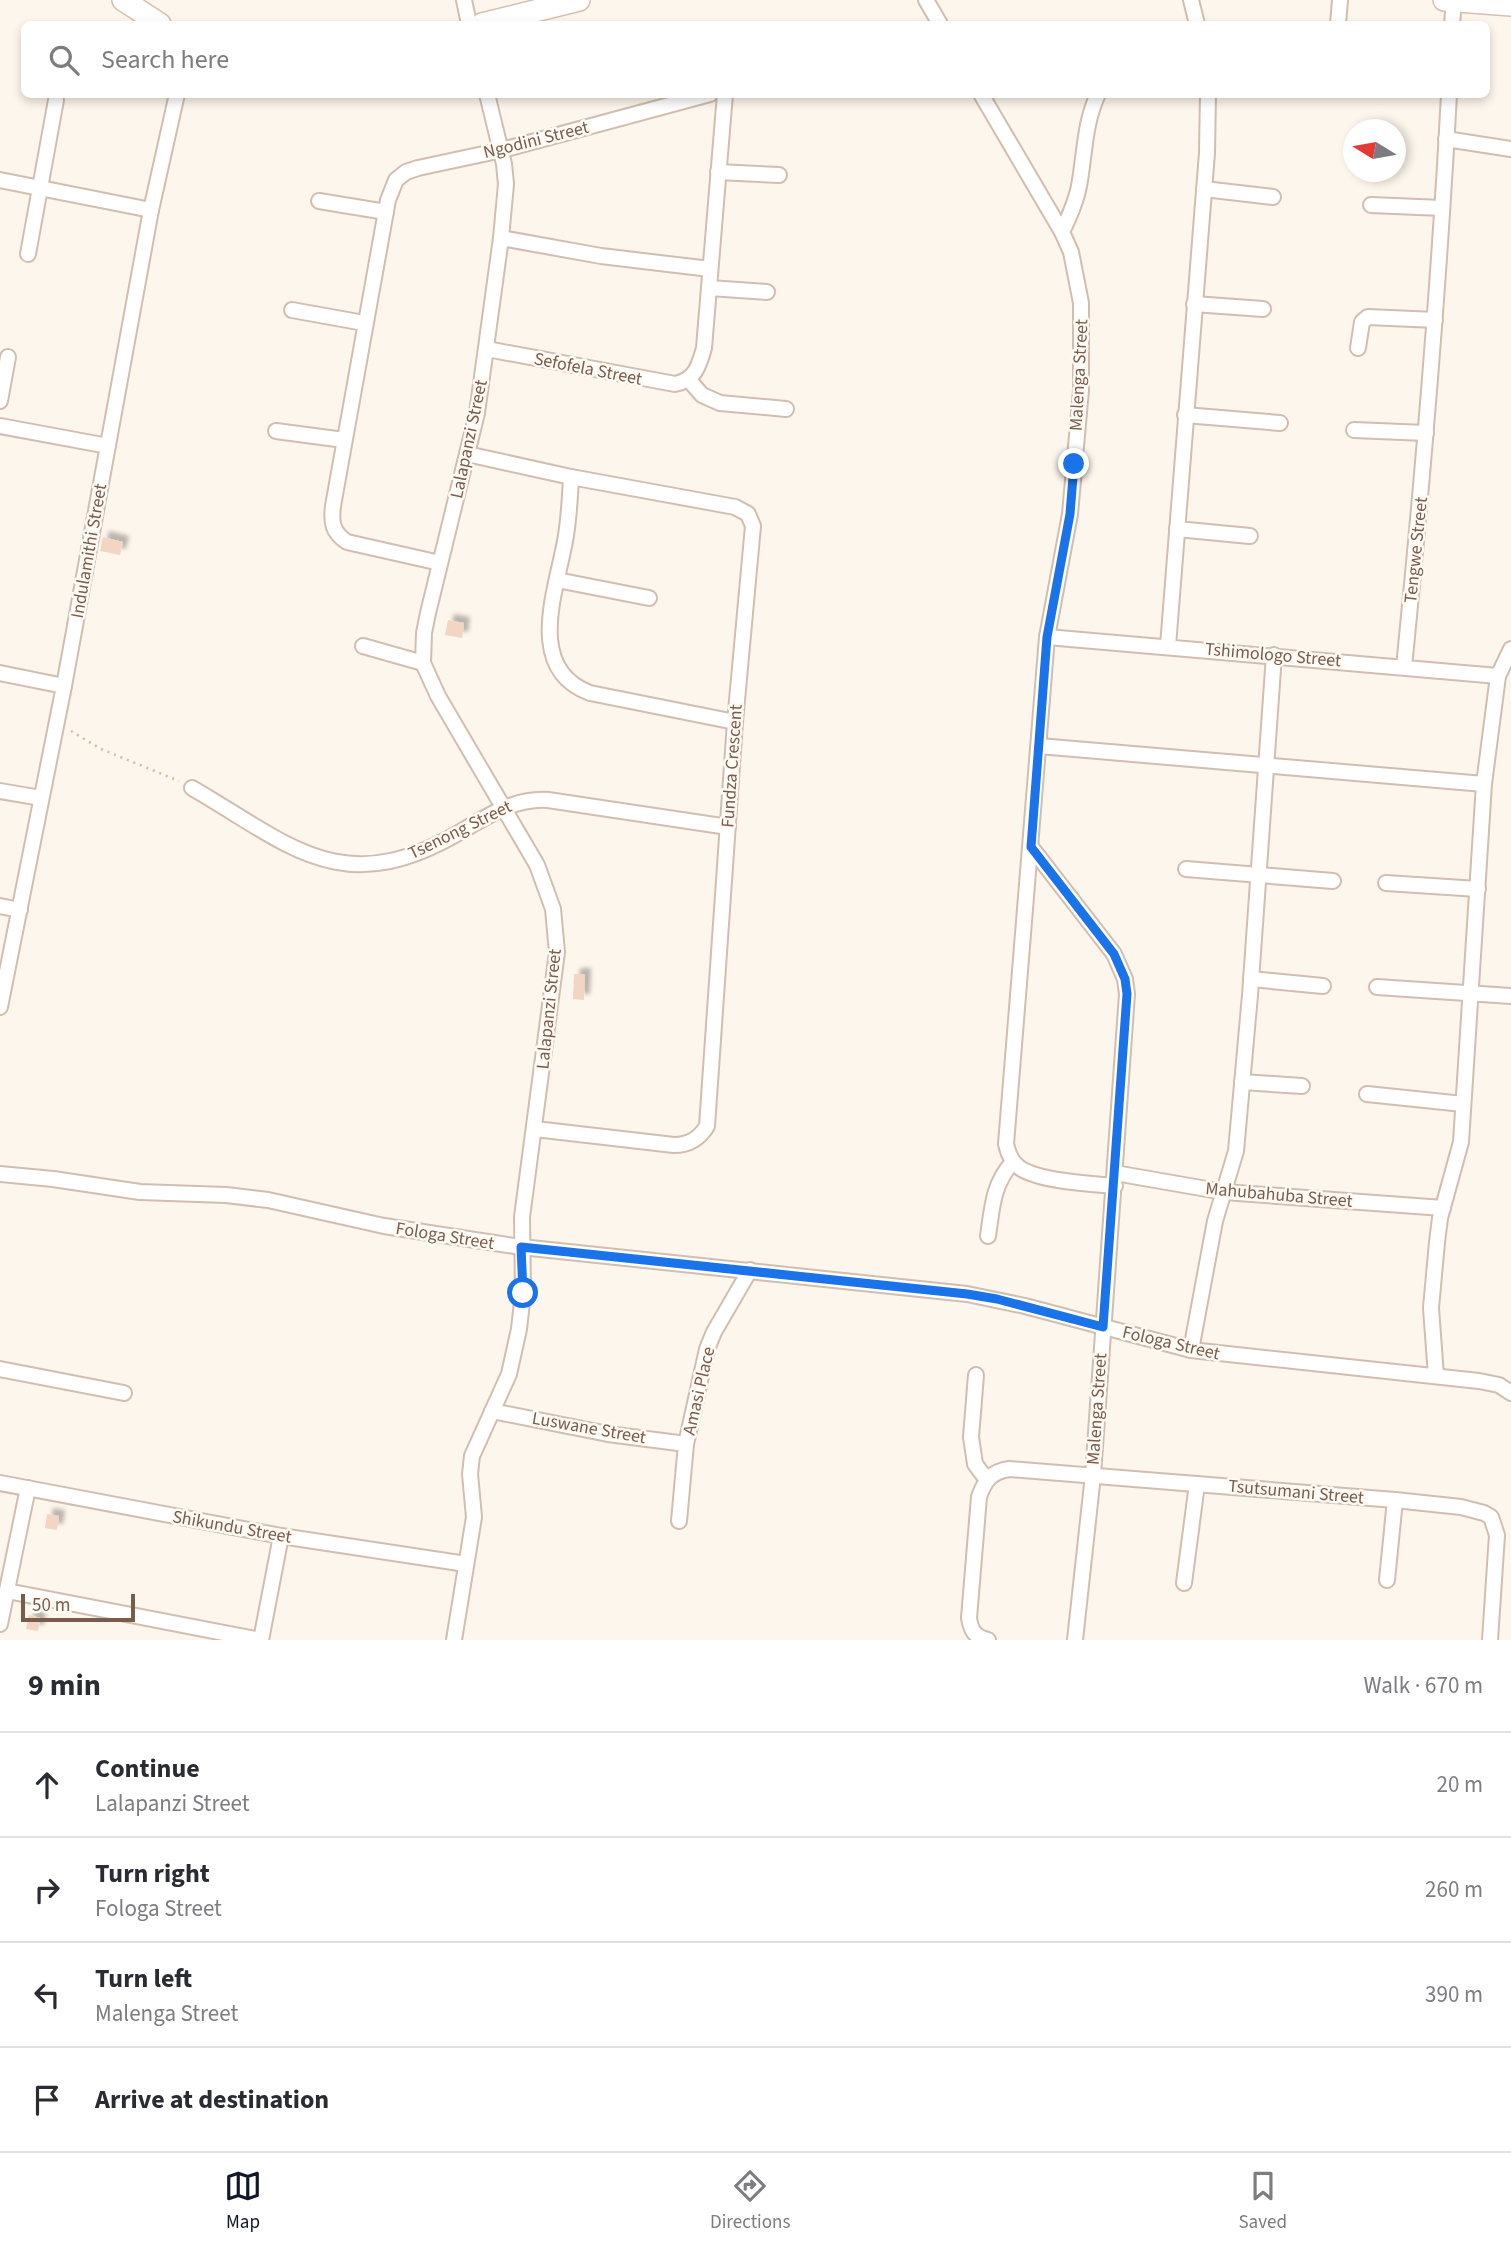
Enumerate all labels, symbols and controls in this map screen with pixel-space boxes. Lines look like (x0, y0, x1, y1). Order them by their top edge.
search box (21, 21, 1490, 98)
icon: search (45, 41, 83, 79)
text: Search here (101, 41, 229, 78)
street label: Ngodini Street (481, 115, 591, 165)
north arrow (1343, 119, 1406, 182)
street label: Malenga Street (1064, 318, 1094, 432)
street label: Sefofela Street (532, 346, 644, 392)
street label: Lalapanzi Street (444, 377, 494, 501)
route end (1058, 448, 1089, 479)
street label: Indulamithi Street (65, 482, 113, 620)
street label: Tengwe Street (1398, 496, 1434, 604)
street label: Tshimologo Street (1204, 637, 1342, 673)
street label: Fundza Crescent (715, 703, 749, 829)
street label: Tsenong Street (404, 794, 516, 866)
street label: Lalapanzi Street (530, 948, 568, 1070)
street label: Mahubahuba Street (1204, 1176, 1354, 1214)
street label: Fologa Street (394, 1216, 496, 1256)
route start (507, 1277, 538, 1308)
street label: Fologa Street (1120, 1320, 1222, 1366)
street label: Amasi Place (677, 1344, 721, 1438)
street label: Malenga Street (1081, 1352, 1113, 1466)
street label: Luswane Street (530, 1406, 648, 1450)
street label: Tsutsumani Street (1227, 1474, 1365, 1510)
street label: Shikundu Street (170, 1504, 294, 1550)
scale bar (21, 1591, 135, 1623)
text: 50 m (32, 1592, 70, 1619)
text: 9 min (28, 1664, 101, 1707)
text: Walk · 670 m (1364, 1669, 1483, 1702)
text: Continue (95, 1750, 200, 1787)
icon: ahead (28, 1766, 66, 1804)
text: 20 m (1436, 1768, 1483, 1801)
text: Lalapanzi Street (95, 1787, 250, 1820)
text: Turn right (95, 1855, 210, 1892)
icon: right (28, 1871, 66, 1909)
text: 260 m (1425, 1873, 1483, 1906)
text: Fologa Street (95, 1892, 222, 1925)
text: Turn left (95, 1960, 192, 1997)
icon: left (28, 1976, 66, 2014)
text: 390 m (1425, 1978, 1483, 2011)
text: Malenga Street (95, 1997, 238, 2030)
icon: arrive (28, 2081, 66, 2119)
text: Arrive at destination (95, 2081, 329, 2118)
tab: Map (224, 2167, 262, 2236)
tab: Directions (710, 2167, 790, 2236)
tab: Saved (1238, 2167, 1287, 2236)

